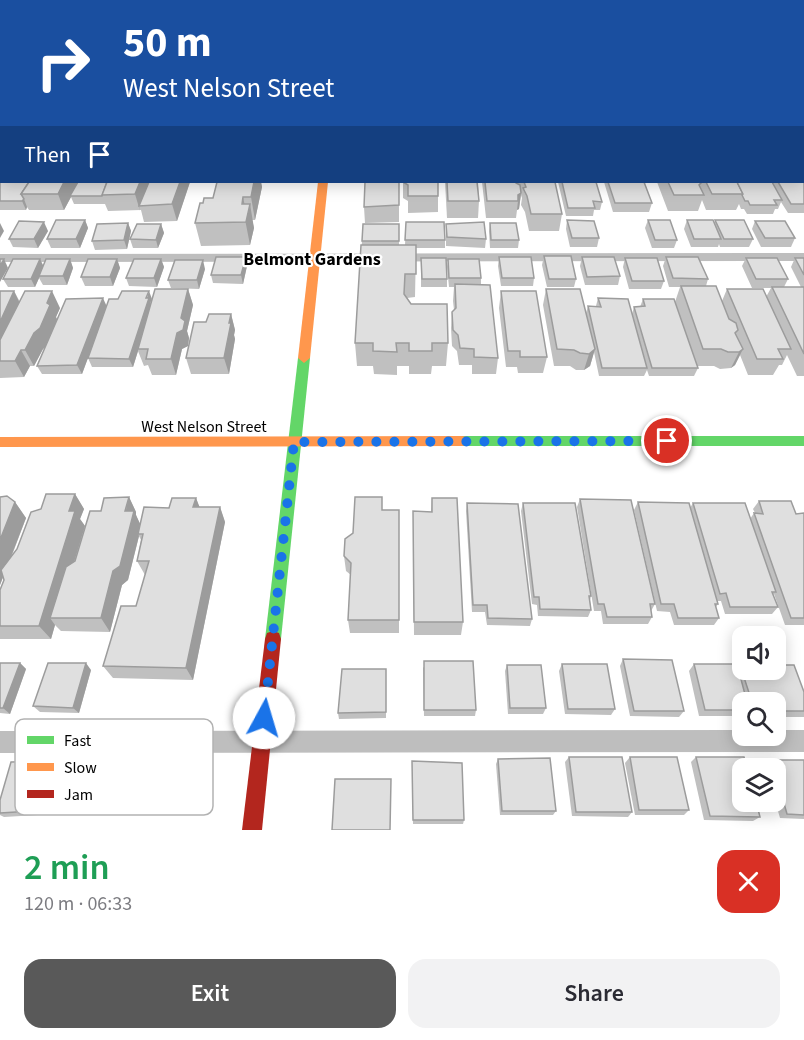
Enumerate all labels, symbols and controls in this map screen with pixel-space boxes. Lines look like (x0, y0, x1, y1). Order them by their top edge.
text: 50 m (123, 13, 212, 73)
icon: right (24, 24, 102, 102)
text: West Nelson Street (123, 69, 334, 108)
icon: arrive (83, 138, 116, 171)
text: Then (24, 139, 71, 171)
district label: Belmont Gardens (243, 247, 381, 272)
pin (641, 415, 692, 466)
street label: West Nelson Street (141, 416, 267, 438)
icon: arrive (650, 424, 683, 457)
map controls (732, 626, 786, 812)
button: sound (732, 626, 786, 680)
position arrow (232, 686, 296, 750)
button: search (732, 692, 786, 746)
legend (15, 719, 213, 815)
text: Fast (64, 730, 92, 752)
text: Slow (64, 757, 97, 779)
button: layers (732, 758, 786, 812)
text: Jam (64, 784, 93, 806)
text: 2 min (24, 842, 110, 893)
button: close (717, 850, 780, 913)
text: 120 m · 06:33 (24, 890, 132, 918)
button: Exit (24, 959, 396, 1028)
button: Share (408, 959, 780, 1028)

